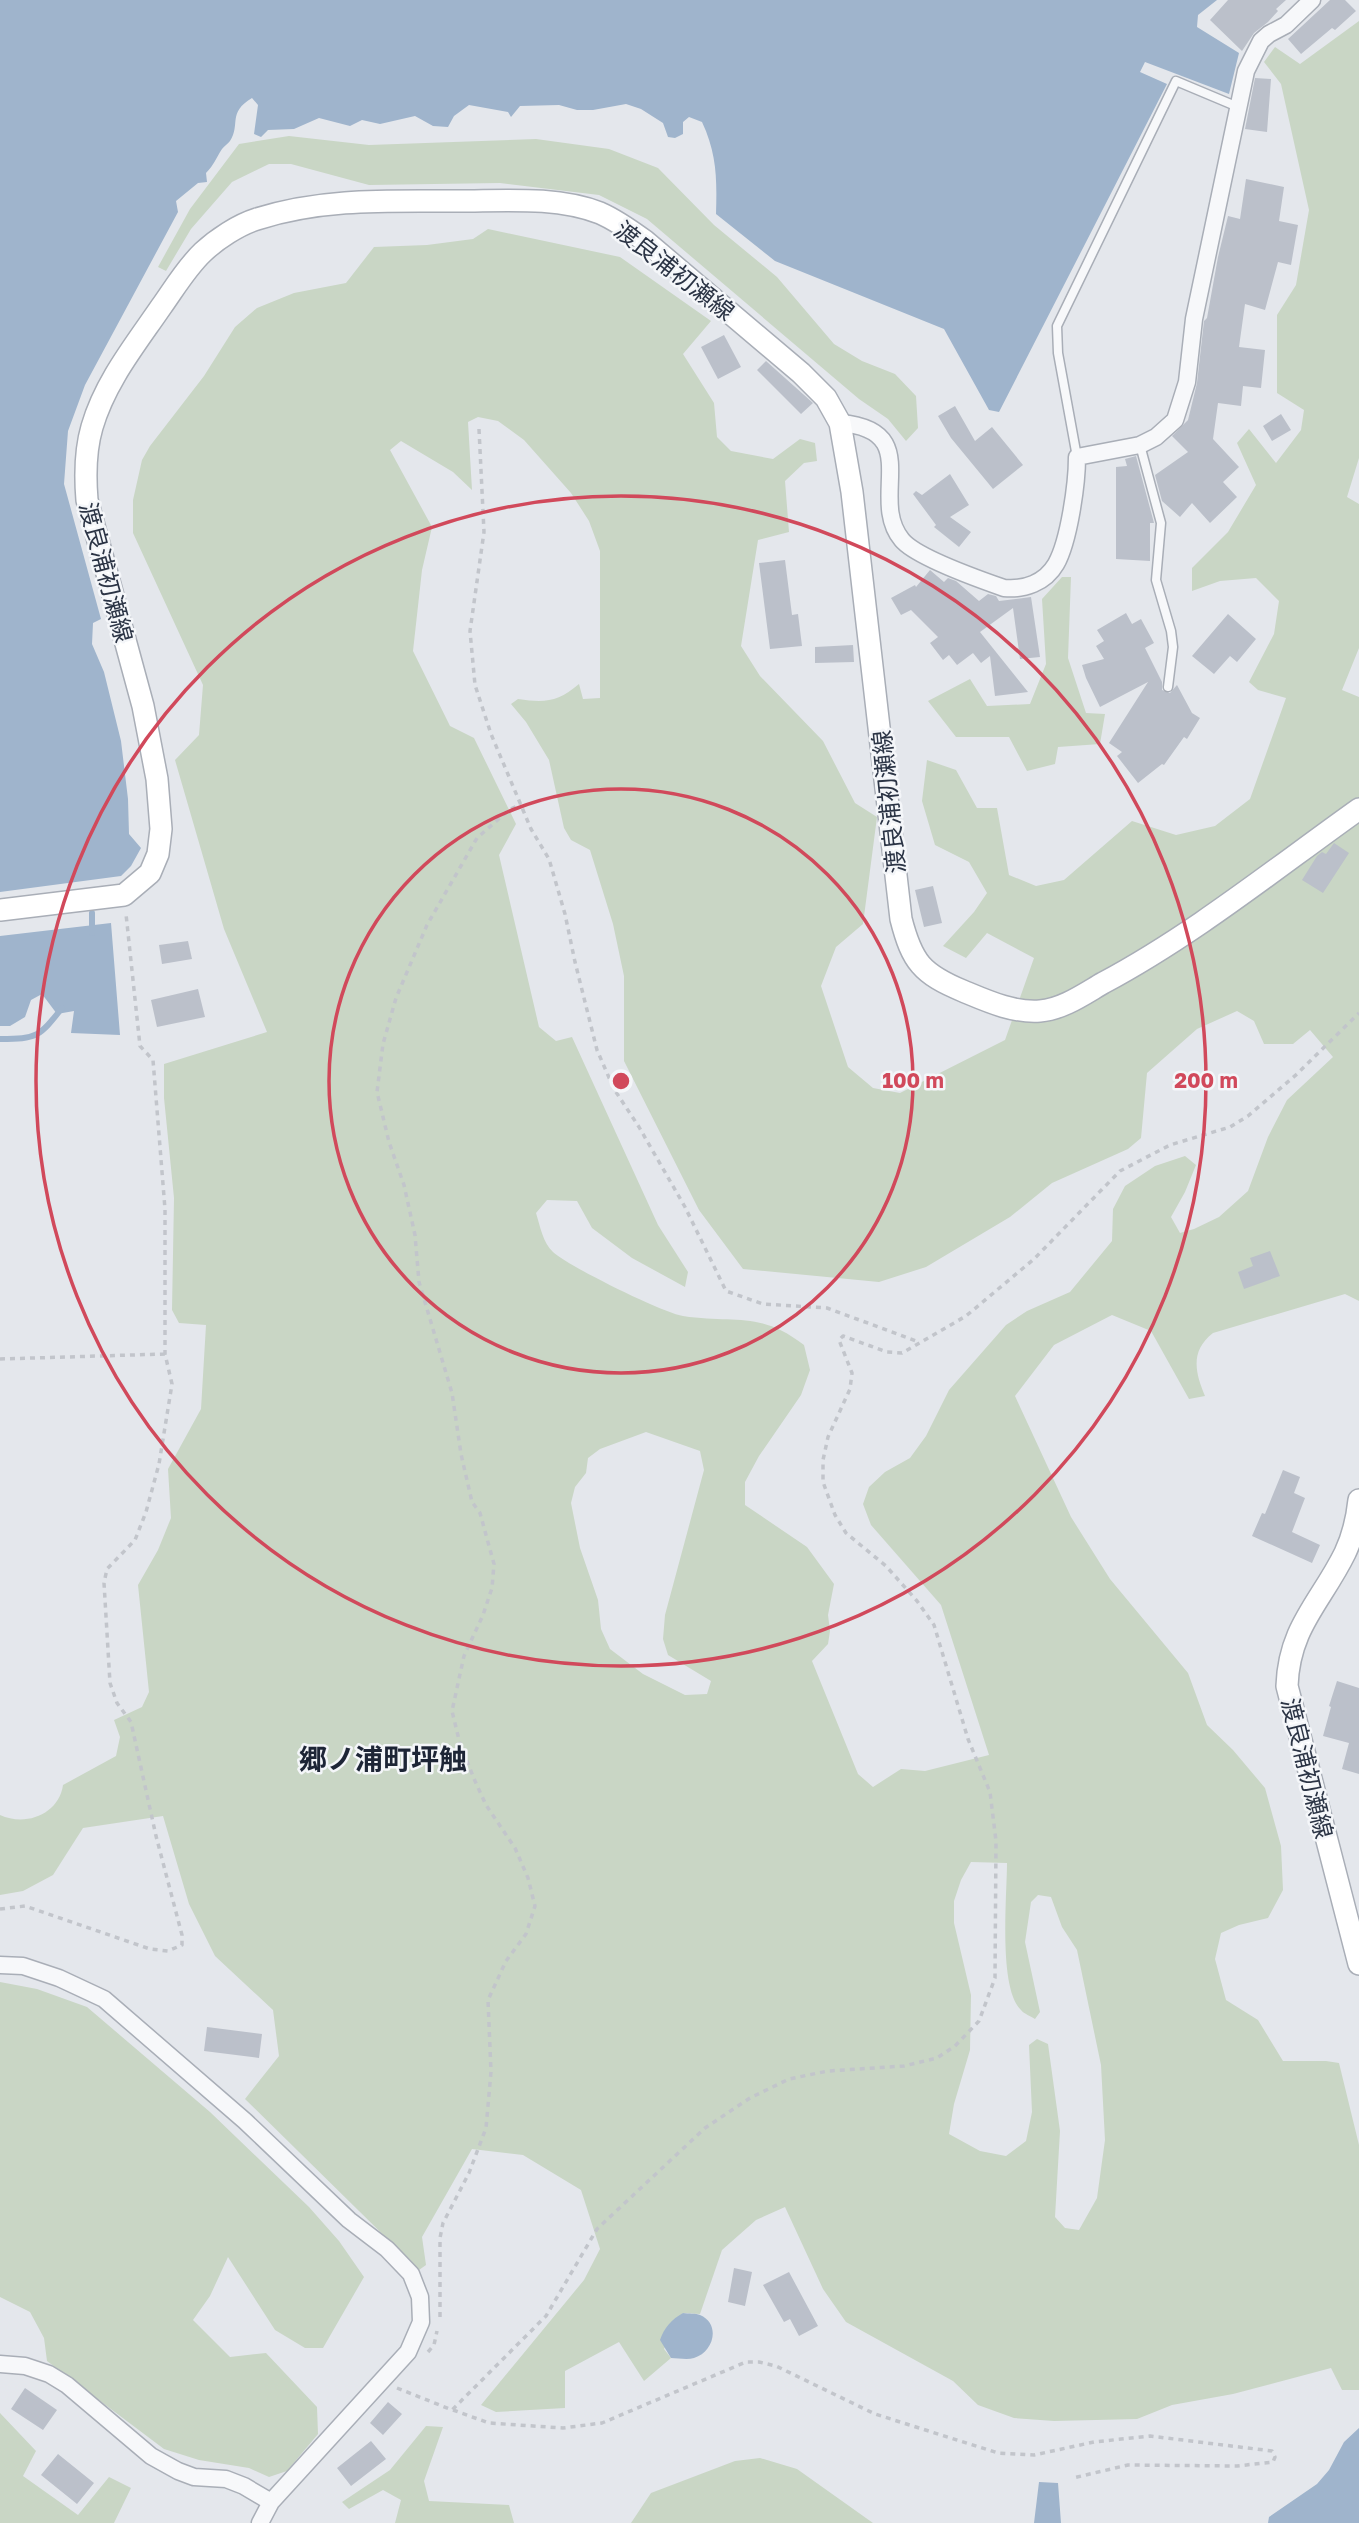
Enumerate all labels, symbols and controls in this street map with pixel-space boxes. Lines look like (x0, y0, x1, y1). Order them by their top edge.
street label: 渡良浦初瀬線 (609, 214, 741, 326)
street label: 渡良浦初瀬線 (74, 499, 140, 645)
street label: 渡良浦初瀬線 (866, 729, 910, 875)
text: 100 m (882, 1067, 944, 1093)
text: 200 m (1174, 1067, 1238, 1093)
centre of rings (609, 1069, 633, 1093)
street label: 渡良浦初瀬線 (1277, 1695, 1339, 1841)
district label: 郷ノ浦町坪触 (299, 1742, 467, 1775)

